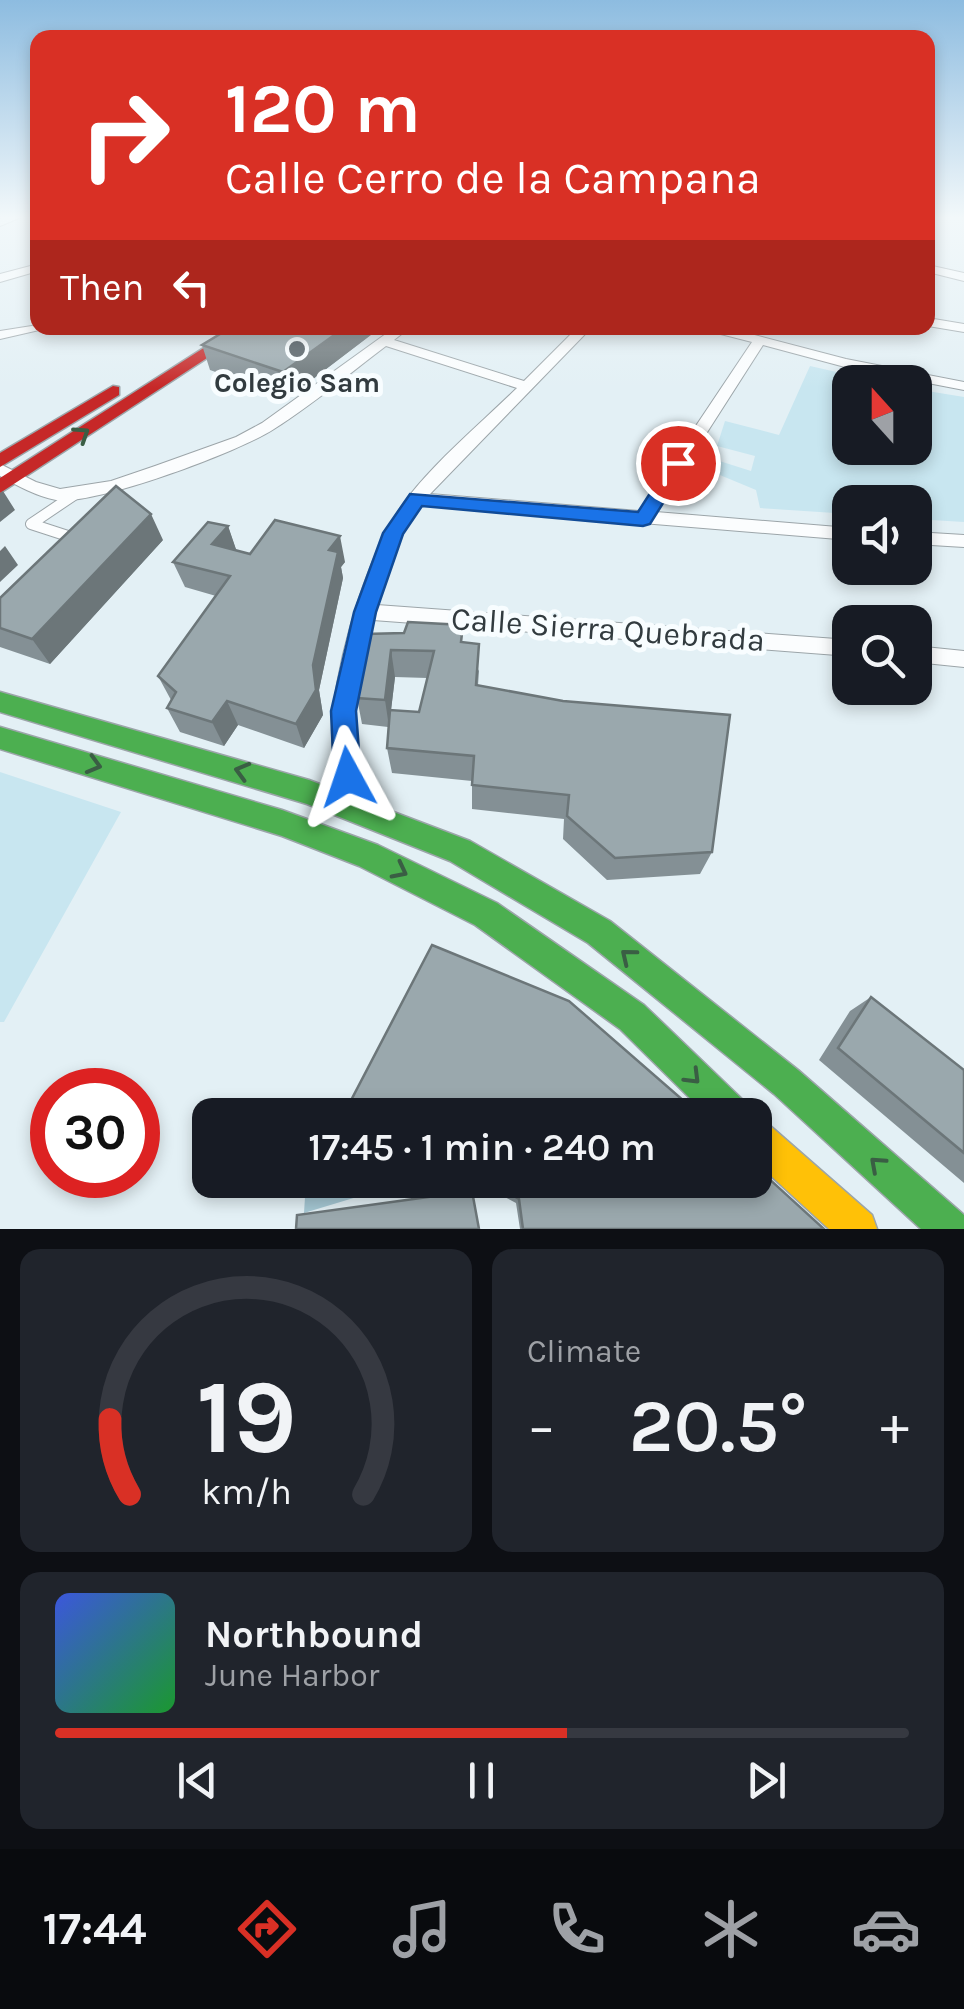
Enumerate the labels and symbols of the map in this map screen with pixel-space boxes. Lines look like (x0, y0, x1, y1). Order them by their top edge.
marker: Colegio Sam (286, 338, 308, 360)
north arrow (832, 365, 932, 465)
place label: Colegio Sam (214, 366, 380, 399)
pin (636, 421, 721, 506)
one-way arrow (71, 427, 89, 446)
street label: Calle Sierra Quebrada (450, 600, 766, 659)
position arrow (296, 725, 400, 829)
one-way arrow (84, 753, 101, 774)
one-way arrow (235, 762, 252, 783)
one-way arrow (390, 859, 408, 879)
one-way arrow (621, 950, 639, 968)
one-way arrow (682, 1065, 700, 1083)
speed limit sign: 30 (30, 1068, 160, 1198)
one-way arrow (870, 1158, 889, 1176)

